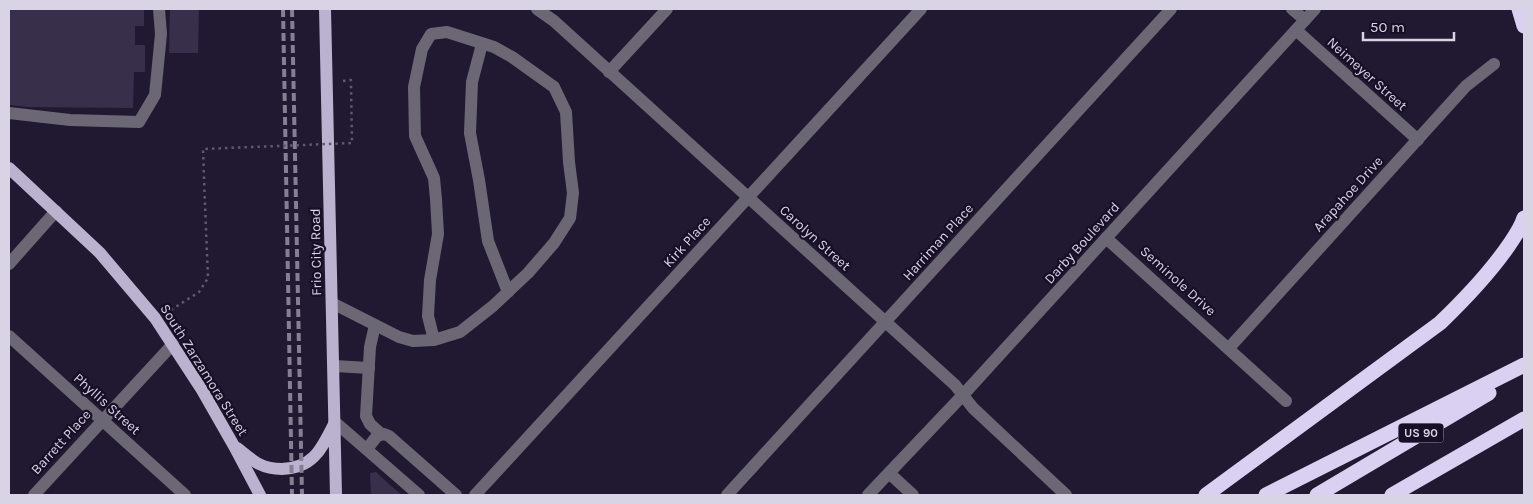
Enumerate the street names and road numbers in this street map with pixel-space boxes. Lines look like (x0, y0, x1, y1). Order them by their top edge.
street label: Neimeyer Street (1324, 34, 1410, 114)
street label: Arapahoe Drive (1310, 153, 1386, 235)
street label: Darby Boulevard (1041, 199, 1123, 287)
street label: Harriman Place (899, 200, 977, 284)
street label: Carolyn Street (776, 202, 854, 274)
street label: Frio City Road (307, 208, 325, 296)
street label: Kirk Place (660, 213, 714, 271)
street label: Seminole Drive (1137, 243, 1219, 319)
street label: South Zarzamora Street (156, 301, 252, 439)
street label: Phyllis Street (70, 370, 144, 438)
street label: Barrett Place (27, 406, 95, 478)
road number: US 90 (1398, 423, 1444, 442)

